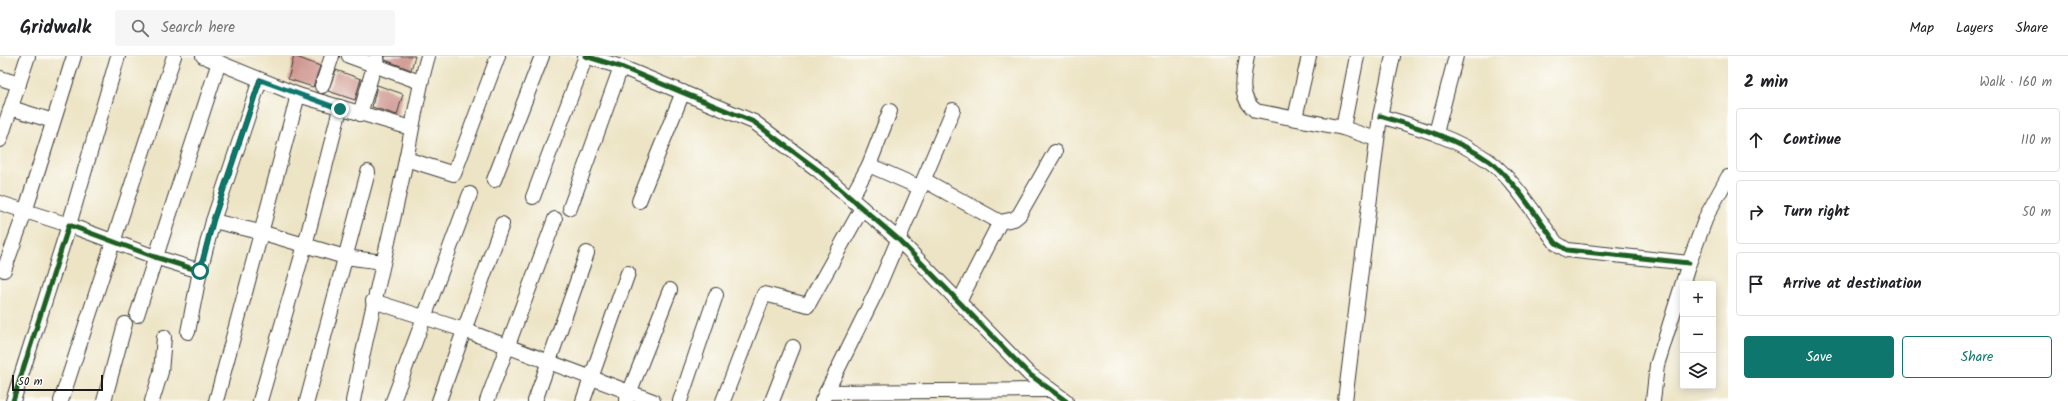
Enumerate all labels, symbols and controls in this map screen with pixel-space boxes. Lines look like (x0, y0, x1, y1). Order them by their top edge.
search box (115, 10, 395, 46)
text: Gridwalk (20, 13, 91, 43)
text: Search here (161, 16, 235, 40)
icon: search (129, 17, 151, 39)
text: Map (1910, 17, 1934, 39)
text: Layers (1956, 17, 1994, 39)
text: Share (2016, 17, 2048, 39)
text: 2 min (1744, 69, 1788, 96)
text: Walk · 160 m (1980, 72, 2052, 93)
route end (331, 100, 349, 118)
text: Continue (1783, 128, 1841, 152)
icon: ahead (1745, 129, 1767, 151)
text: 110 m (2021, 130, 2051, 151)
text: Turn right (1783, 200, 1850, 224)
icon: right (1745, 201, 1767, 223)
text: 50 m (2022, 202, 2051, 223)
route start (191, 262, 209, 280)
text: Arrive at destination (1783, 272, 1922, 296)
icon: arrive (1745, 273, 1767, 295)
map controls (1680, 281, 1716, 389)
button: + (1680, 281, 1716, 317)
button: − (1680, 317, 1716, 353)
button: Save (1744, 336, 1894, 378)
button: Share (1902, 336, 2052, 378)
button: layers (1680, 353, 1716, 389)
scale bar (12, 373, 103, 392)
text: 50 m (18, 373, 43, 391)

